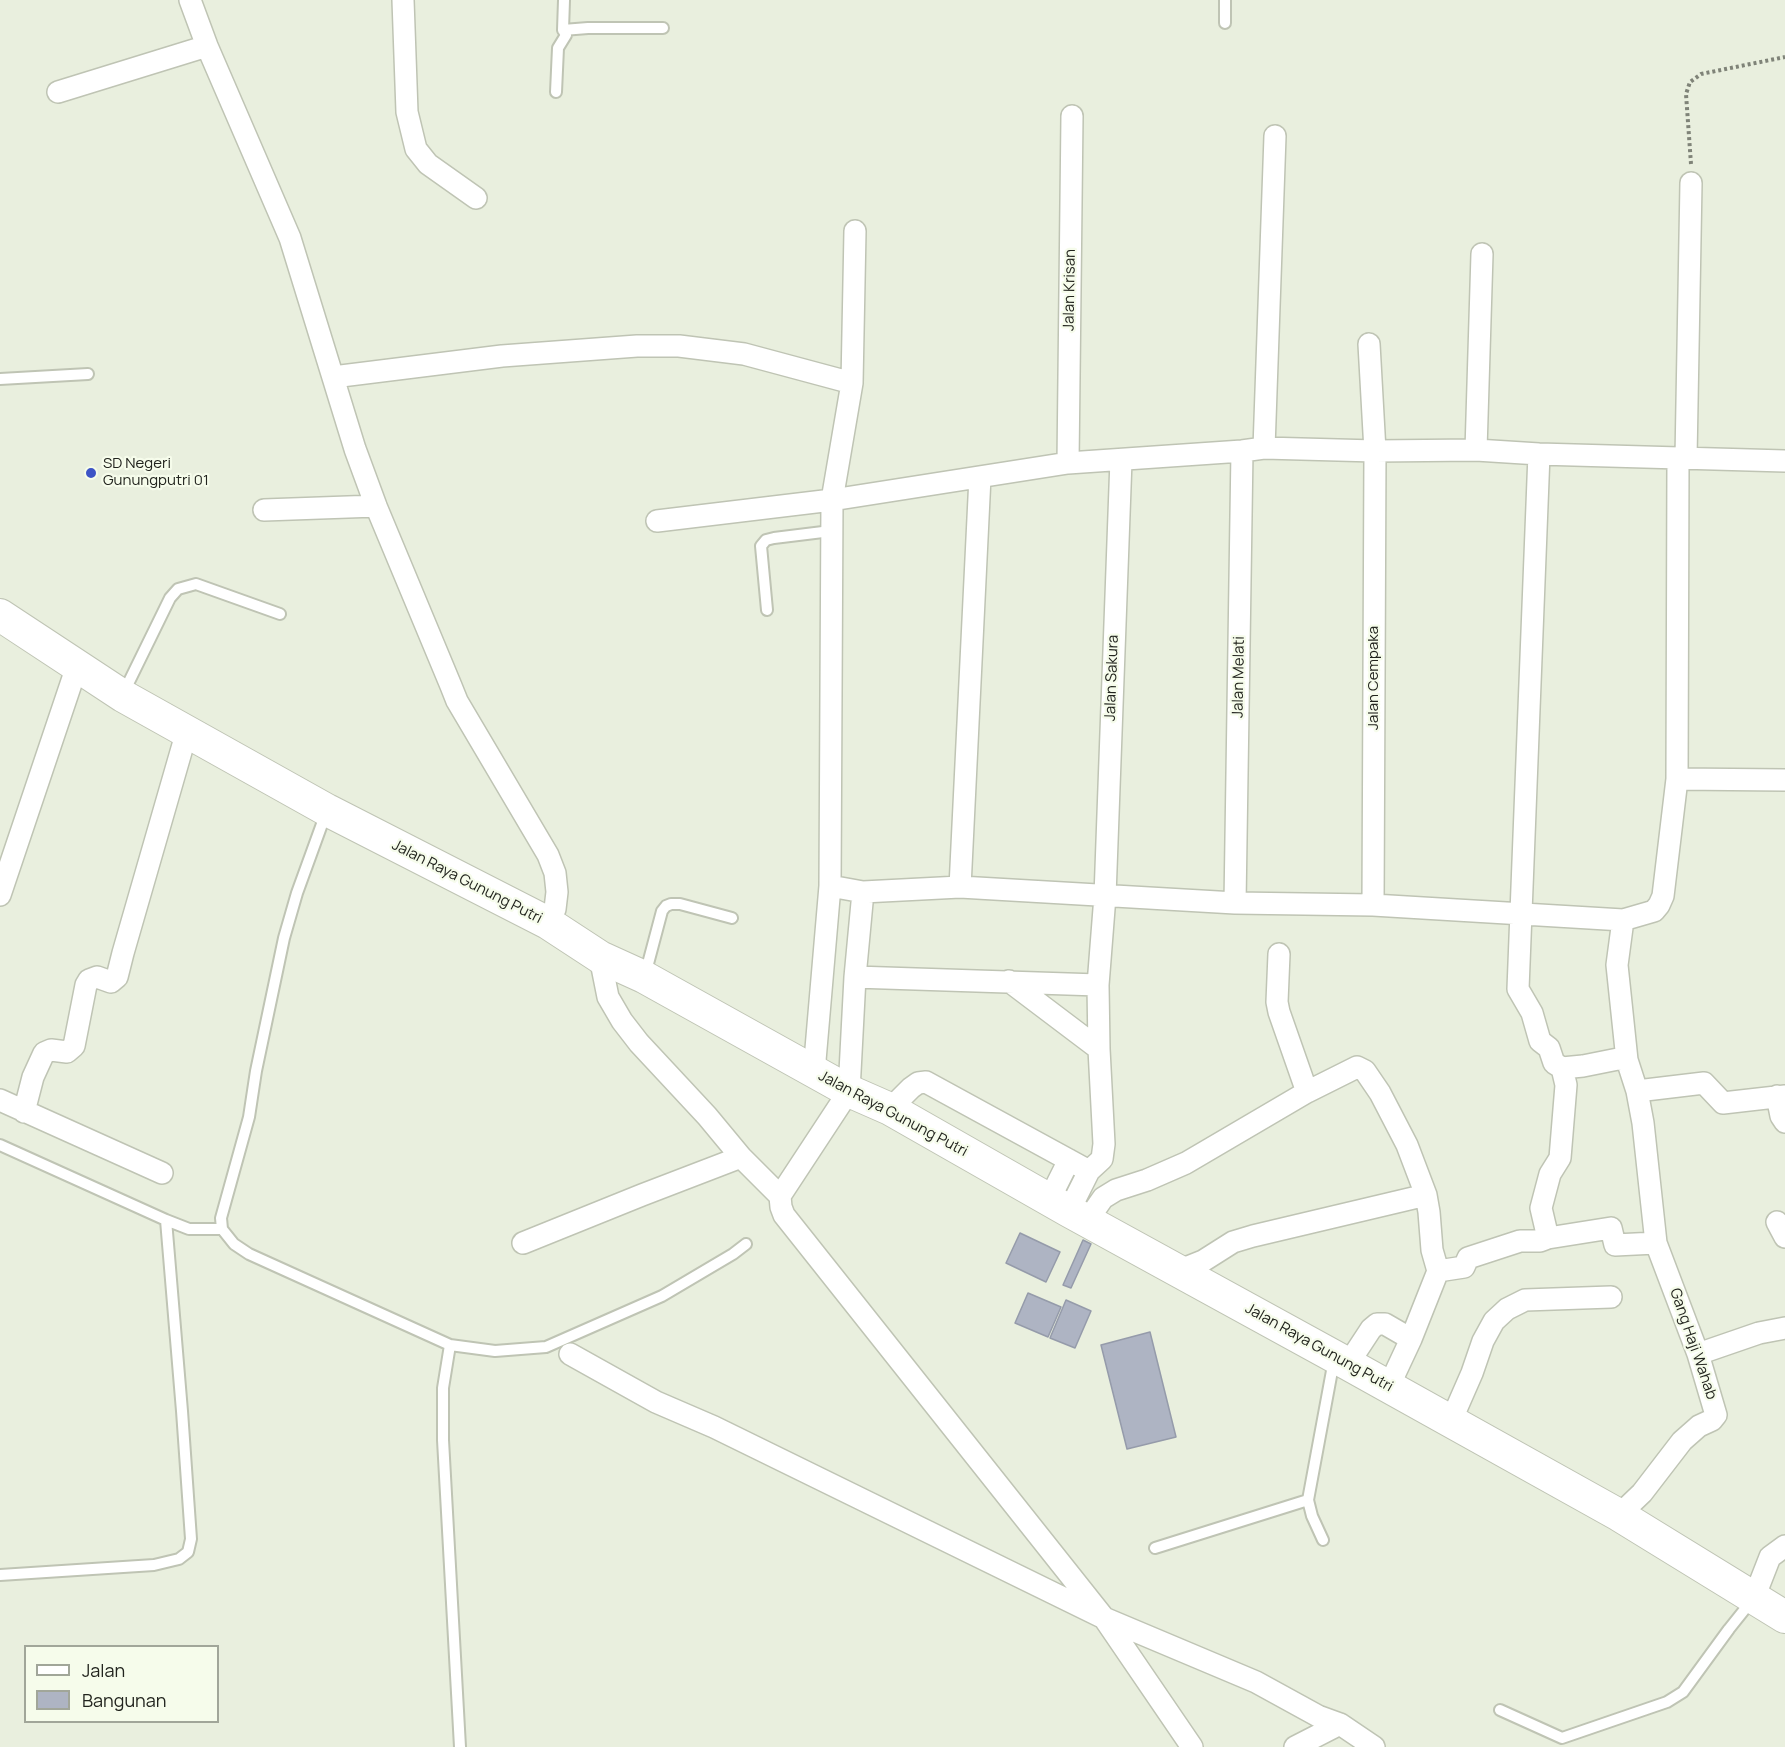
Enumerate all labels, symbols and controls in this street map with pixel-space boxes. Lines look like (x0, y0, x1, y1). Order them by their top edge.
street label: Jalan Krisan (1060, 249, 1080, 331)
place label: SD Negeri Gunungputri 01 (103, 455, 209, 490)
marker: SD Negeri Gunungputri 01 (84, 466, 98, 480)
street label: Jalan Cempaka (1365, 626, 1383, 730)
street label: Jalan Sakura (1101, 635, 1123, 721)
street label: Jalan Melati (1229, 636, 1249, 718)
street label: Jalan Raya Gunung Putri (389, 836, 545, 928)
street label: Jalan Raya Gunung Putri (815, 1067, 971, 1161)
street label: Gang Haji Wahab (1666, 1286, 1720, 1402)
street label: Jalan Raya Gunung Putri (1242, 1300, 1396, 1396)
legend (24, 1645, 219, 1723)
text: Jalan (82, 1658, 125, 1682)
text: Bangunan (82, 1688, 166, 1712)

